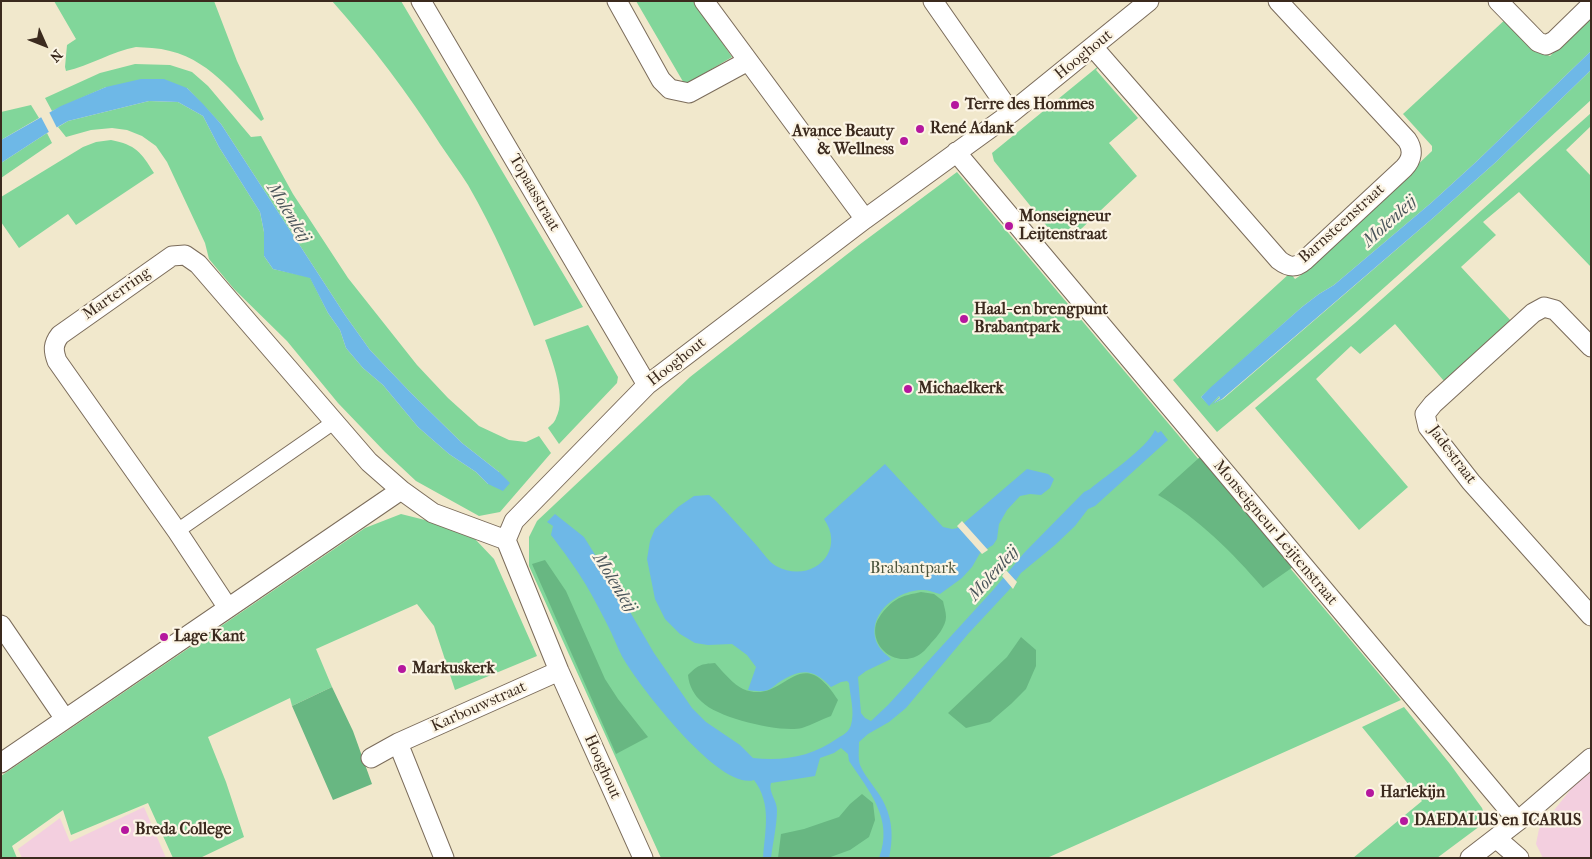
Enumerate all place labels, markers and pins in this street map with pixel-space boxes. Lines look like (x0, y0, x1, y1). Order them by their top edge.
place label: Terre des Hommes (965, 95, 1094, 115)
marker: Terre des Hommes (949, 99, 961, 111)
place label: René Adank (930, 119, 1014, 139)
place label: Avance Beauty & Wellness (792, 122, 894, 160)
marker: René Adank (914, 123, 926, 135)
marker: Avance Beauty & Wellness (898, 135, 910, 147)
place label: Monseigneur Leijtenstraat (1019, 207, 1111, 245)
marker: Monseigneur Leijtenstraat (1003, 220, 1015, 232)
place label: Haal- en brengpunt Brabantpark (974, 300, 1108, 338)
marker: Haal- en brengpunt Brabantpark (958, 313, 970, 325)
place label: Michaelkerk (918, 379, 1004, 399)
marker: Michaelkerk (902, 383, 914, 395)
place label: Lage Kant (174, 627, 245, 647)
marker: Lage Kant (158, 631, 170, 643)
place label: Markuskerk (412, 659, 495, 679)
marker: Markuskerk (396, 663, 408, 675)
place label: Harlekijn (1380, 783, 1445, 803)
marker: Harlekijn (1364, 787, 1376, 799)
place label: DAEDALUS en ICARUS (1414, 811, 1581, 831)
marker: DAEDALUS en ICARUS (1398, 815, 1410, 827)
place label: Breda College (135, 820, 231, 840)
marker: Breda College (119, 824, 131, 836)

